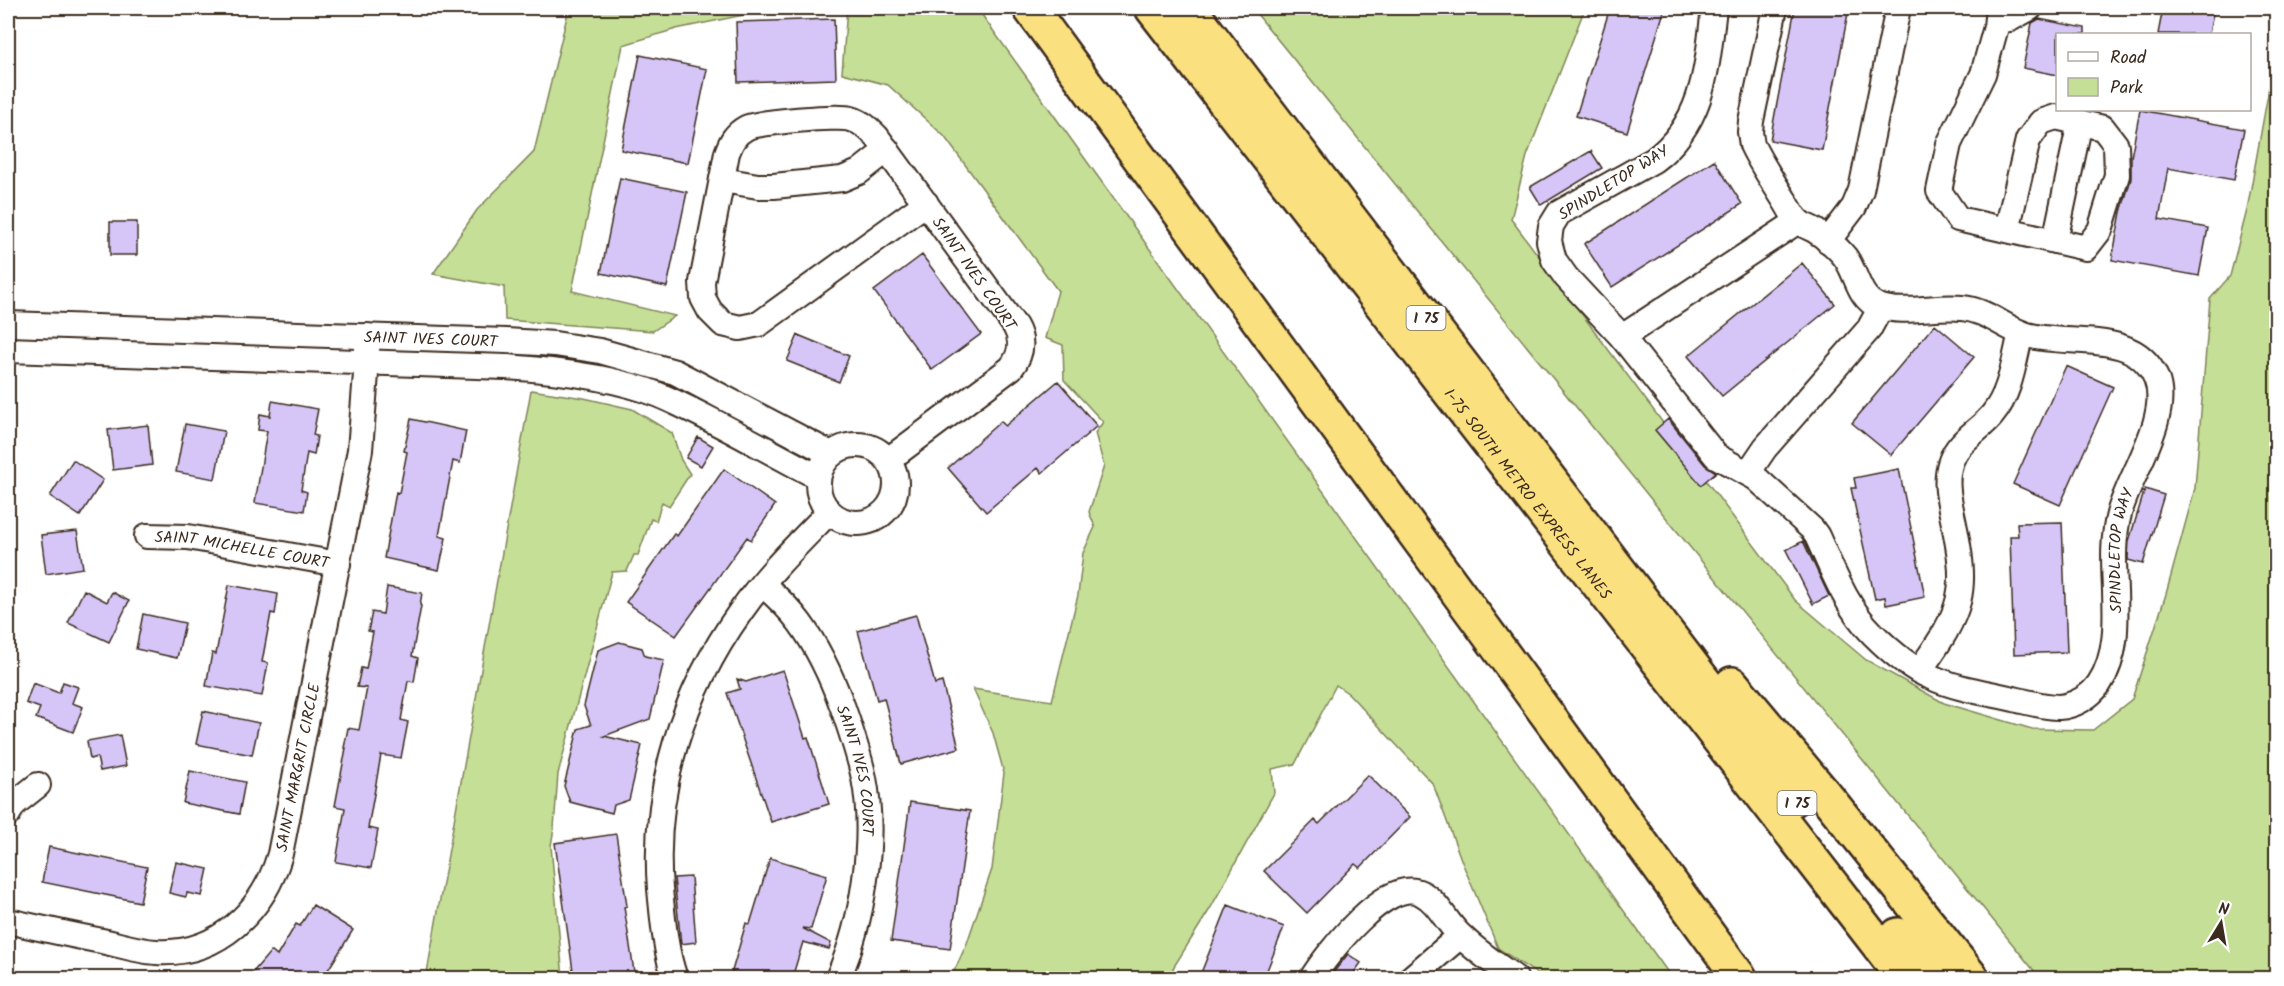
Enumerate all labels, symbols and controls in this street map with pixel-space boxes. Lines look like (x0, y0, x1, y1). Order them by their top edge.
legend (2056, 33, 2251, 111)
text: Road (2110, 44, 2147, 73)
text: Park (2110, 74, 2143, 103)
street label: SPINDLETOP WAY (1554, 139, 1675, 227)
street label: SAINT IVES COURT (925, 212, 1023, 337)
road number: I 75 (1406, 306, 1446, 330)
street label: SAINT IVES COURT (363, 325, 499, 355)
street label: I-75 SOUTH METRO EXPRESS LANES (1437, 383, 1617, 606)
street label: SPINDLETOP WAY (2103, 484, 2141, 613)
street label: SAINT MICHELLE COURT (154, 525, 332, 576)
street label: SAINT MARGRIT CIRCLE (270, 680, 328, 854)
street label: SAINT IVES COURT (829, 702, 880, 837)
road number: I 75 (1778, 791, 1816, 815)
north arrow (2191, 893, 2251, 953)
text: N (2216, 897, 2231, 923)

